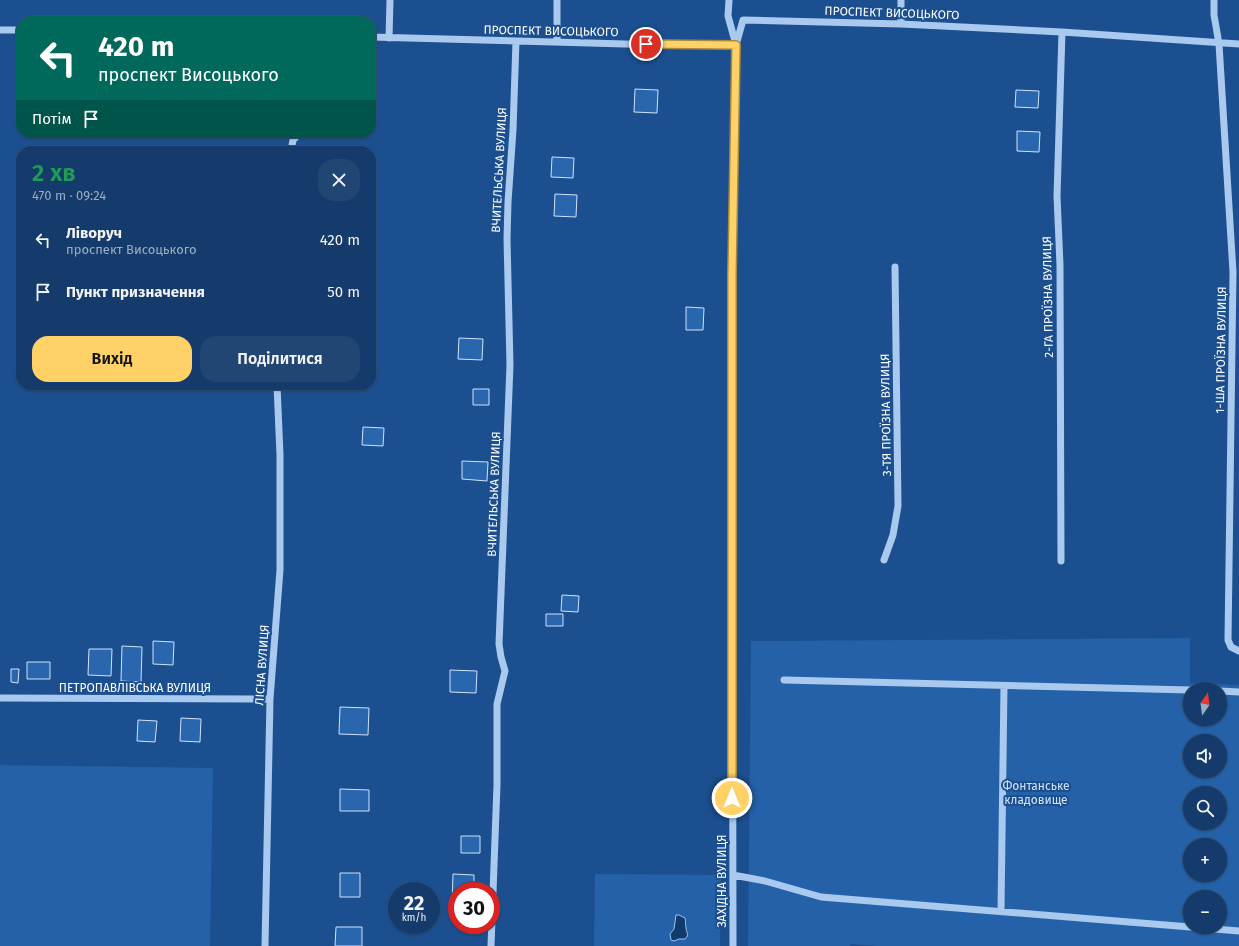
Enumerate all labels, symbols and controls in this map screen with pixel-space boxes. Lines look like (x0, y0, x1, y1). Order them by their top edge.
street label: ПРОСПЕКТ ВИСОЦЬКОГО (824, 4, 960, 22)
street label: ПРОСПЕКТ ВИСОЦЬКОГО (483, 23, 619, 39)
pin (629, 27, 663, 61)
text: 420 m (98, 30, 174, 63)
icon: left (32, 32, 84, 84)
icon: arrive (635, 33, 657, 55)
text: проспект Висоцького (98, 64, 279, 86)
street label: ВЧИТЕЛЬСЬКА ВУЛИЦЯ (489, 107, 509, 233)
icon: arrive (80, 108, 102, 130)
text: Потім (32, 110, 72, 128)
text: 2 хв (32, 159, 76, 187)
button: close (318, 159, 360, 201)
text: 470 m · 09:24 (32, 188, 106, 203)
text: Ліворуч (66, 224, 122, 242)
icon: left (32, 229, 54, 251)
text: 420 m (320, 231, 360, 249)
street label: 2-ГА ПРОЇЗНА ВУЛИЦЯ (1039, 236, 1056, 358)
text: проспект Висоцького (66, 242, 197, 257)
icon: arrive (32, 281, 54, 303)
text: Пункт призначення (66, 283, 205, 301)
text: 50 m (327, 283, 360, 301)
street label: 1-ША ПРОЇЗНА ВУЛИЦЯ (1212, 286, 1229, 414)
button: Вихід (32, 336, 192, 382)
button: Поділитися (200, 336, 360, 382)
street label: 3-ТЯ ПРОЇЗНА ВУЛИЦЯ (877, 354, 894, 476)
street label: ВЧИТЕЛЬСЬКА ВУЛИЦЯ (485, 431, 503, 557)
street label: ЛІСНА ВУЛИЦЯ (252, 624, 272, 706)
street label: ПЕТРОПАВЛІВСЬКА ВУЛИЦЯ (59, 681, 211, 695)
north arrow (1183, 682, 1227, 726)
map controls (1183, 682, 1227, 934)
button: sound (1183, 734, 1227, 778)
position arrow (711, 777, 753, 819)
park label: Фонтанське кладовище (1002, 779, 1070, 807)
button: search (1183, 786, 1227, 830)
street label: ЗАХІДНА ВУЛИЦЯ (715, 834, 729, 928)
button: + (1183, 838, 1227, 882)
speed limit sign: 30 (448, 882, 500, 934)
button: − (1183, 890, 1227, 934)
text: 22 (404, 891, 424, 915)
text: km/h (402, 912, 426, 924)

